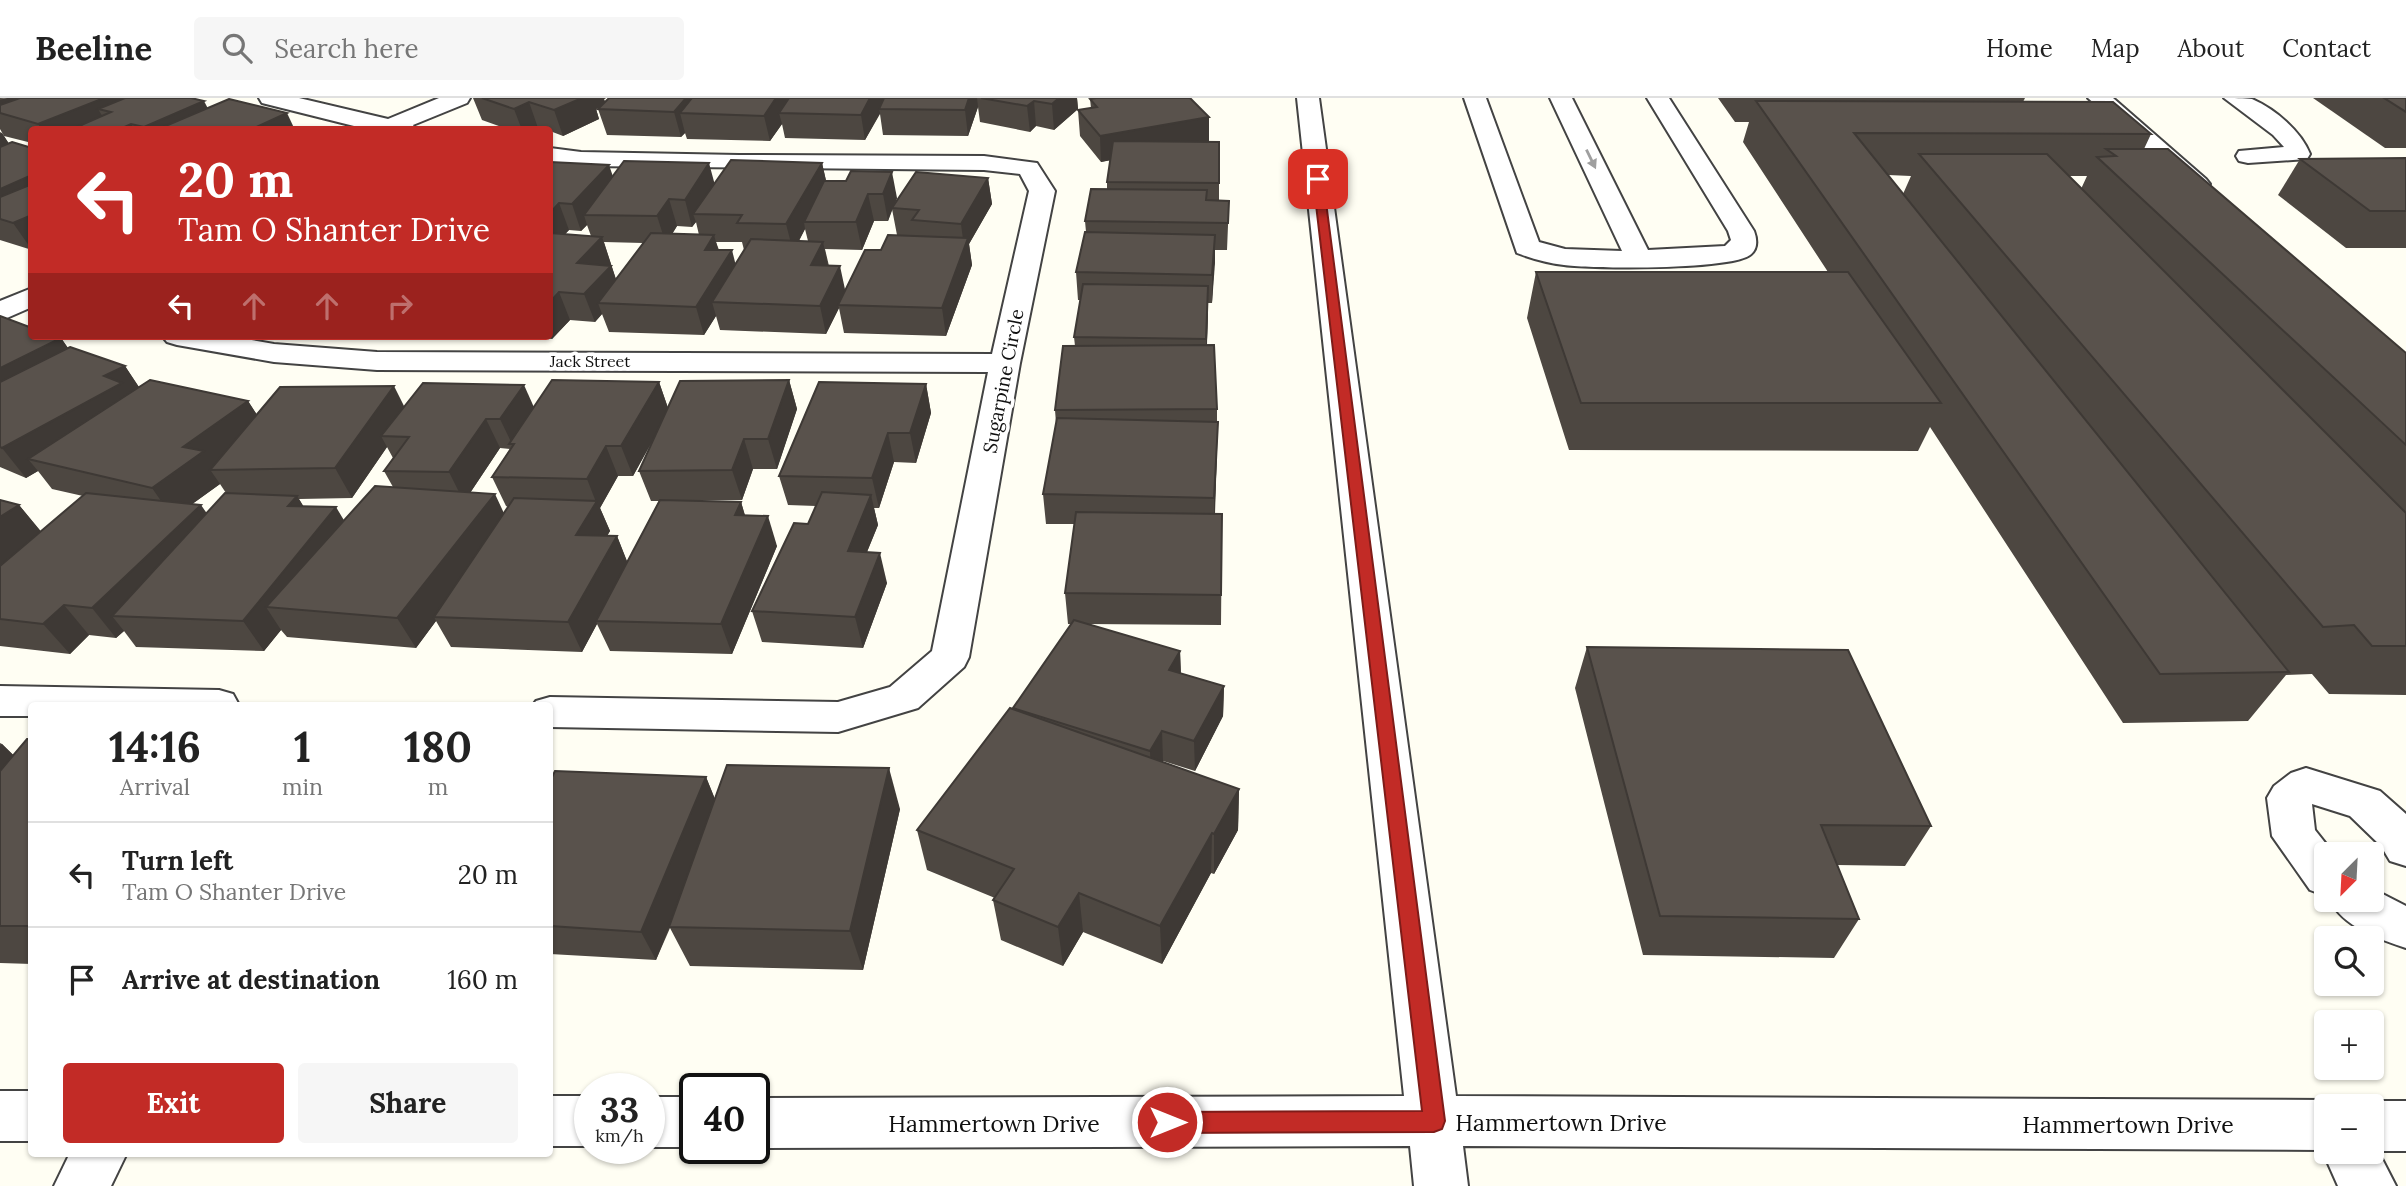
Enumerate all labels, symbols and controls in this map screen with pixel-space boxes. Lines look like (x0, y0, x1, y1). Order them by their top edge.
search box (194, 17, 684, 80)
text: Beeline (35, 27, 152, 69)
icon: search (218, 29, 256, 67)
text: Search here (274, 32, 419, 65)
text: Home (1986, 33, 2053, 64)
text: Map (2091, 33, 2140, 64)
text: About (2178, 33, 2244, 64)
text: Contact (2282, 33, 2371, 64)
text: 20 m (178, 148, 293, 210)
pin (1288, 149, 1348, 209)
one-way arrow (1585, 149, 1596, 170)
icon: left (63, 154, 154, 245)
icon: arrive (1299, 160, 1337, 198)
text: Tam O Shanter Drive (178, 209, 490, 250)
icon: left (162, 287, 200, 325)
icon: ahead (235, 287, 273, 325)
icon: ahead (308, 287, 346, 325)
icon: right (381, 287, 419, 325)
street label: Sugarpine Circle (977, 307, 1029, 455)
street label: Jack Street (549, 351, 631, 371)
text: 14:16 (109, 720, 201, 774)
text: 1 (294, 720, 311, 774)
text: 180 (404, 720, 472, 774)
text: Arrival (120, 772, 190, 801)
text: min (282, 772, 323, 801)
text: m (428, 772, 448, 801)
north arrow (2314, 842, 2384, 912)
map controls (2314, 842, 2384, 1164)
text: Turn left (122, 844, 233, 877)
icon: left (63, 856, 101, 894)
text: 20 m (458, 858, 518, 891)
text: Tam O Shanter Drive (122, 877, 346, 906)
button: search (2314, 926, 2384, 996)
icon: arrive (63, 961, 101, 999)
text: Arrive at destination (122, 963, 380, 996)
text: 160 m (447, 963, 518, 996)
button: + (2314, 1010, 2384, 1080)
button: Exit (63, 1063, 284, 1143)
button: Share (298, 1063, 518, 1143)
speed limit sign: 40 (679, 1073, 770, 1164)
position arrow (1130, 1085, 1204, 1159)
text: 33 (600, 1087, 639, 1132)
button: − (2314, 1094, 2384, 1164)
street label: Hammertown Drive (1455, 1108, 1667, 1137)
street label: Hammertown Drive (888, 1109, 1100, 1138)
street label: Hammertown Drive (2022, 1110, 2234, 1139)
text: km/h (595, 1124, 644, 1147)

